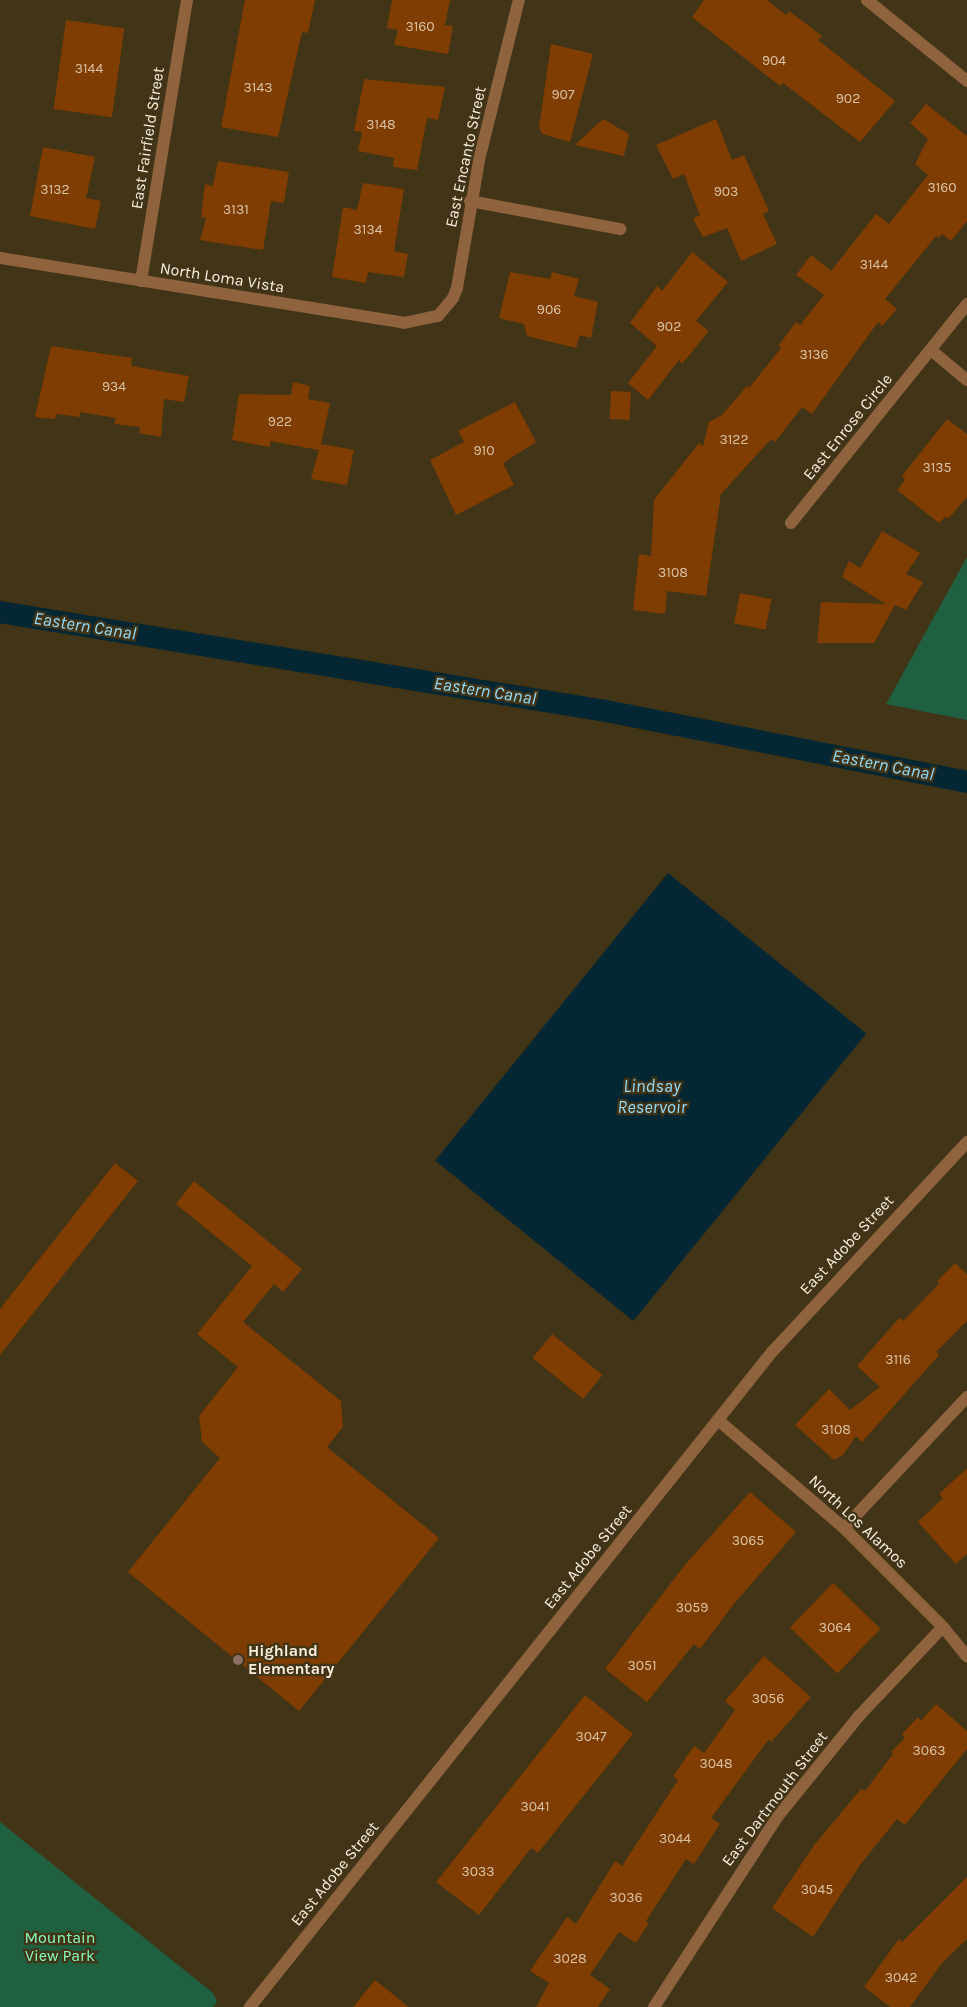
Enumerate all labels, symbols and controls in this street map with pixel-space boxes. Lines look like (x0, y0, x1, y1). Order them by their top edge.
house number: 3160 (405, 19, 435, 35)
house number: 904 (762, 53, 786, 69)
house number: 3144 (75, 61, 103, 77)
street label: East Fairfield Street (127, 66, 169, 210)
house number: 3143 (244, 80, 272, 96)
street label: East Encanto Street (442, 85, 490, 229)
house number: 907 (551, 87, 575, 103)
house number: 902 (836, 91, 860, 107)
house number: 3148 (366, 117, 396, 133)
house number: 3160 (927, 180, 957, 196)
house number: 3132 (40, 182, 70, 198)
house number: 903 (714, 184, 738, 200)
house number: 3131 (223, 202, 249, 218)
house number: 3134 (354, 222, 382, 238)
house number: 3144 (860, 257, 888, 273)
street label: North Loma Vista (158, 259, 286, 297)
house number: 906 (537, 302, 561, 318)
house number: 902 (657, 319, 681, 335)
house number: 3136 (799, 347, 829, 363)
street label: East Enrose Circle (799, 370, 897, 484)
house number: 934 (102, 379, 126, 395)
house number: 922 (268, 414, 292, 430)
house number: 3122 (719, 432, 749, 448)
house number: 910 (473, 443, 495, 459)
house number: 3135 (922, 460, 952, 476)
house number: 3108 (658, 565, 688, 581)
water label: Eastern Canal (32, 607, 138, 645)
water label: Eastern Canal (432, 672, 538, 710)
water label: Eastern Canal (830, 745, 936, 785)
water label: Lindsay Reservoir (617, 1076, 687, 1118)
street label: East Adobe Street (796, 1191, 898, 1299)
house number: 3116 (885, 1352, 911, 1368)
house number: 3108 (821, 1422, 851, 1438)
street label: North Los Alamos (805, 1471, 911, 1573)
street label: East Adobe Street (540, 1501, 636, 1613)
house number: 3065 (732, 1533, 764, 1549)
house number: 3059 (676, 1600, 708, 1616)
house number: 3064 (819, 1620, 851, 1636)
place label: Highland Elementary (248, 1641, 334, 1679)
marker: Highland Elementary (232, 1654, 244, 1666)
house number: 3051 (627, 1658, 657, 1674)
house number: 3056 (752, 1691, 784, 1707)
street label: East Dartmouth Street (718, 1728, 832, 1870)
house number: 3047 (576, 1729, 606, 1745)
house number: 3063 (913, 1743, 945, 1759)
house number: 3048 (700, 1756, 732, 1772)
house number: 3041 (520, 1799, 550, 1815)
street label: East Adobe Street (287, 1818, 383, 1930)
house number: 3044 (659, 1831, 691, 1847)
house number: 3033 (461, 1864, 495, 1880)
house number: 3045 (801, 1882, 833, 1898)
house number: 3036 (610, 1890, 642, 1906)
park label: Mountain View Park (25, 1928, 95, 1966)
house number: 3028 (553, 1951, 587, 1967)
house number: 3042 (885, 1970, 917, 1986)

